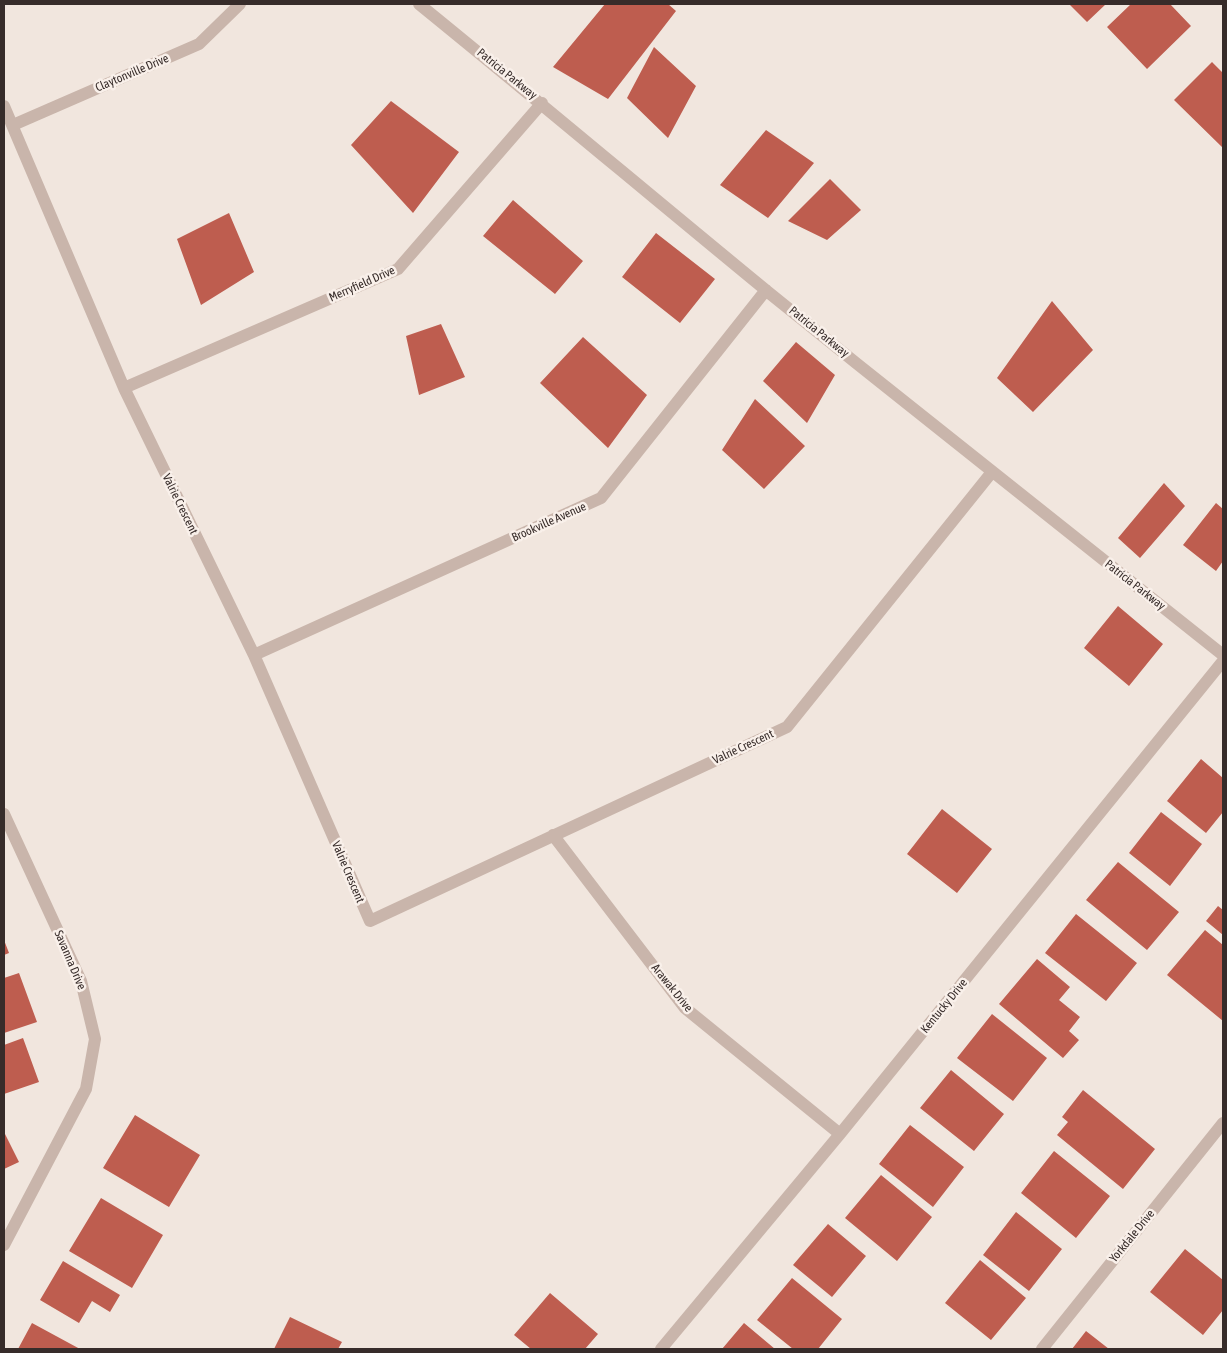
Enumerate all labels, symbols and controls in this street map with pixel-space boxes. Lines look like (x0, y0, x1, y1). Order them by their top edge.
street label: Patricia Parkway (474, 45, 540, 103)
street label: Claytonville Drive (93, 51, 171, 95)
street label: Merryfield Drive (327, 263, 397, 305)
street label: Patricia Parkway (786, 303, 852, 361)
street label: Valrie Crescent (159, 471, 201, 537)
street label: Brookville Avenue (510, 499, 588, 545)
street label: Patricia Parkway (1102, 557, 1168, 613)
street label: Valrie Crescent (710, 727, 776, 767)
street label: Valrie Crescent (329, 839, 367, 905)
street label: Savanna Drive (51, 928, 89, 992)
street label: Arawak Drive (648, 961, 696, 1015)
street label: Kentucky Drive (918, 976, 970, 1036)
street label: Yorkdale Drive (1106, 1207, 1158, 1265)

